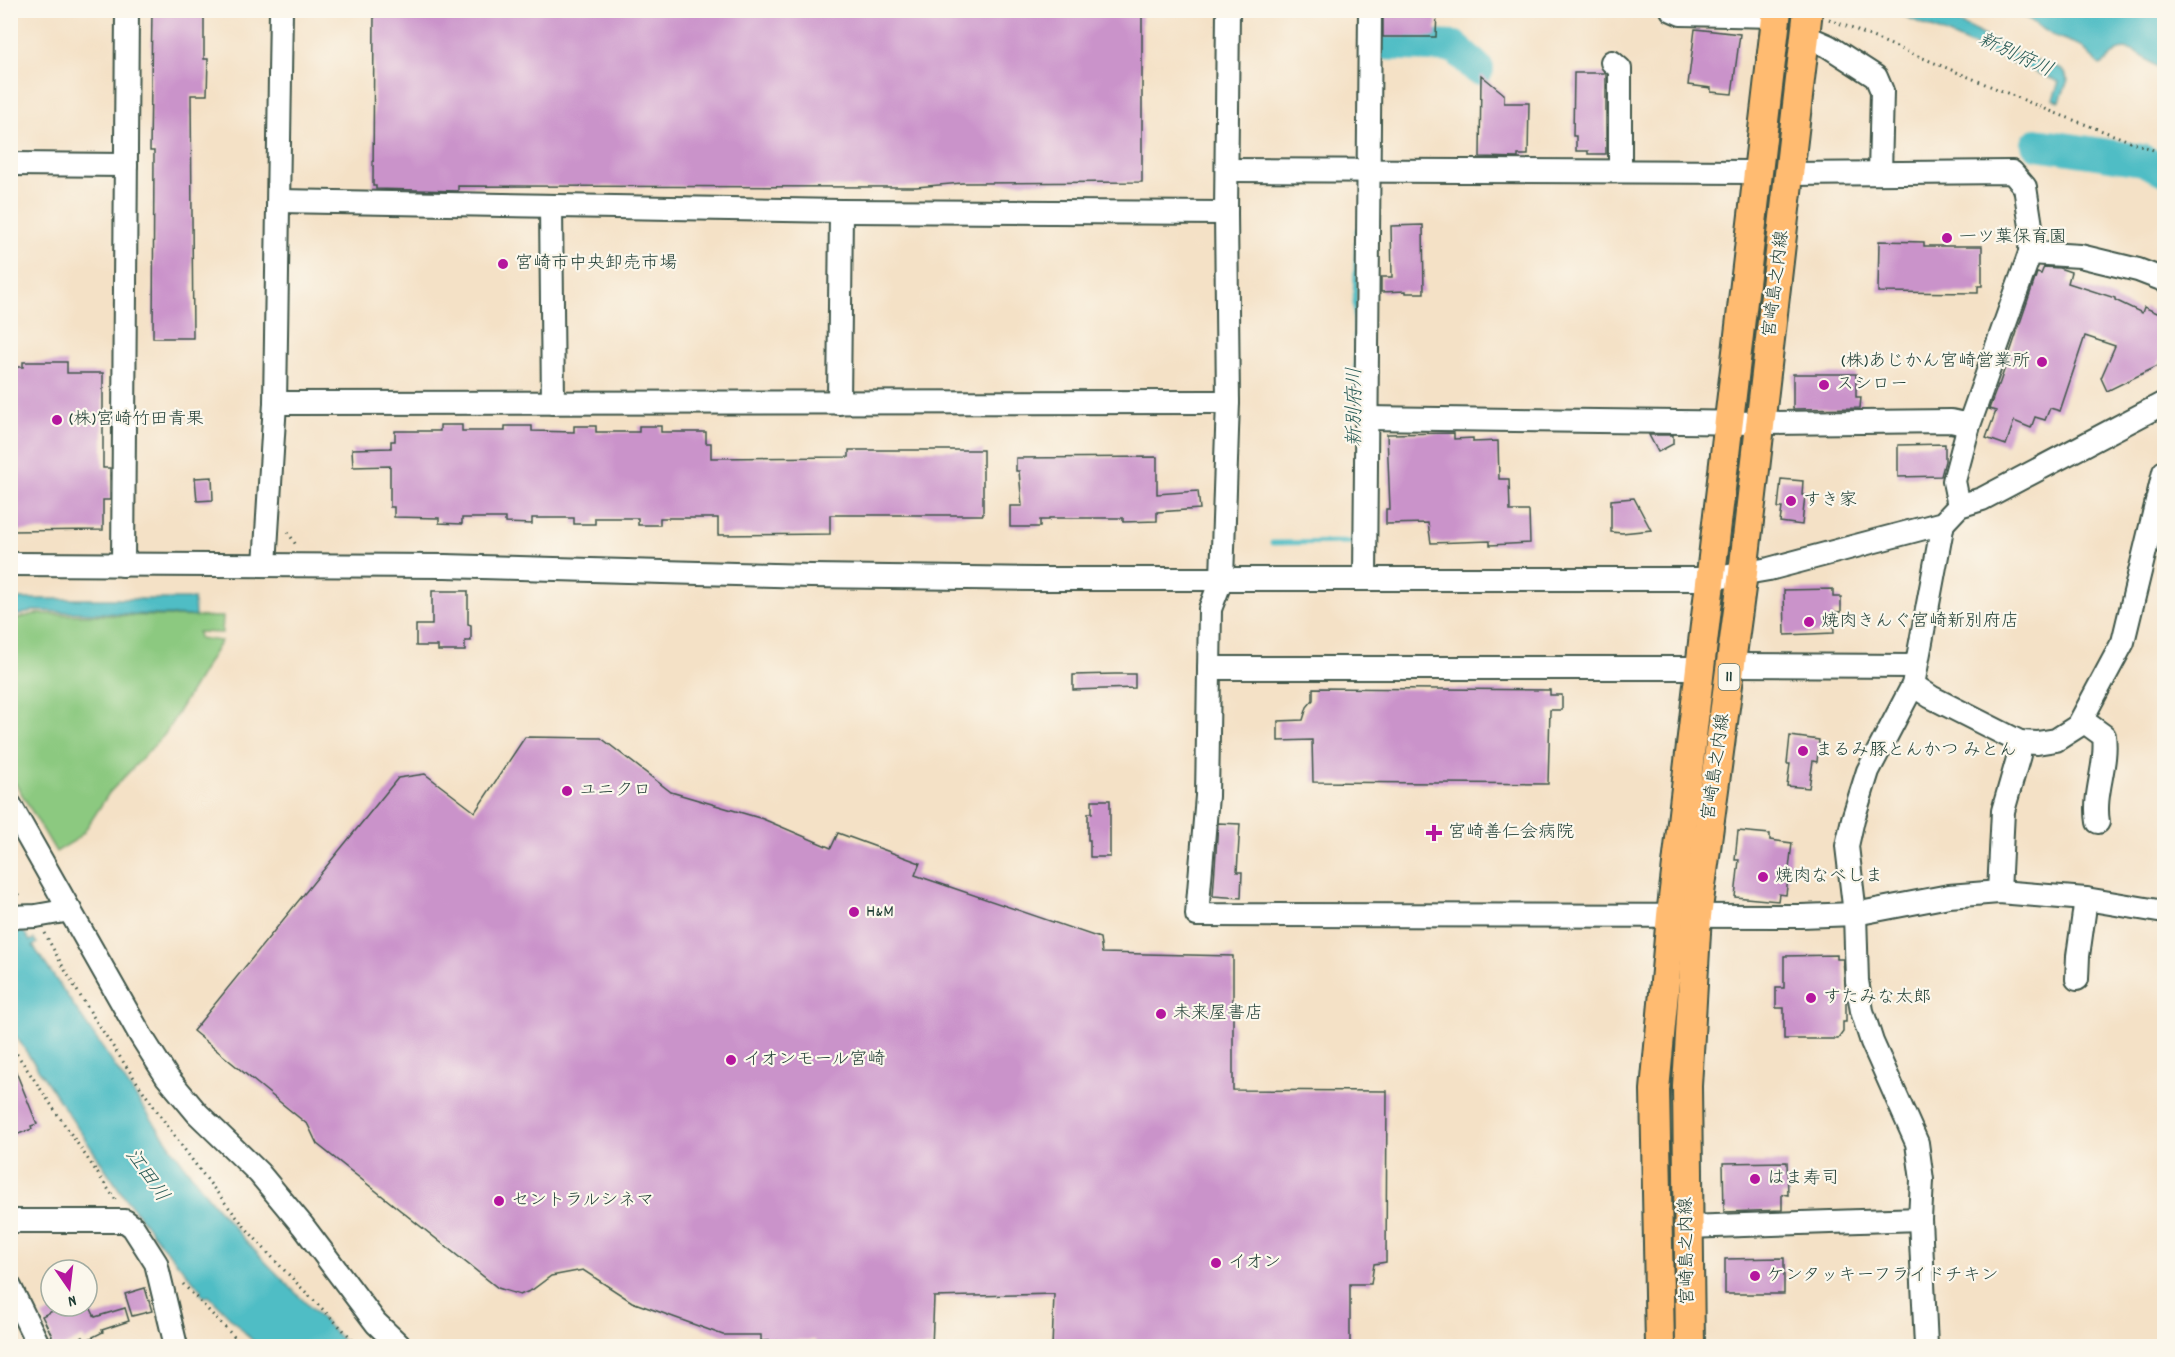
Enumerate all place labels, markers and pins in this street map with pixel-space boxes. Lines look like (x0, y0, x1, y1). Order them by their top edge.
place label: 一ツ葉保育園 (1959, 226, 2067, 251)
marker: 一ツ葉保育園 (1940, 231, 1954, 245)
place label: 宮崎市中央卸売市場 (515, 252, 677, 277)
marker: 宮崎市中央卸売市場 (496, 257, 510, 271)
place label: (株)あじかん宮崎営業所 (1841, 350, 2030, 375)
marker: (株)あじかん宮崎営業所 (2035, 355, 2049, 369)
place label: スシロー (1836, 373, 1908, 398)
marker: スシロー (1817, 378, 1831, 392)
place label: (株)宮崎竹田青果 (69, 408, 204, 433)
marker: (株)宮崎竹田青果 (50, 413, 64, 427)
place label: すき家 (1803, 489, 1857, 514)
marker: すき家 (1784, 494, 1798, 508)
place label: 焼肉きんぐ宮崎新別府店 (1821, 610, 2019, 635)
marker: 焼肉きんぐ宮崎新別府店 (1802, 615, 1816, 629)
place label: まるみ豚とんかつ みとん (1815, 739, 2017, 764)
marker: まるみ豚とんかつ みとん (1796, 744, 1810, 758)
place label: ユニクロ (579, 779, 651, 804)
marker: ユニクロ (560, 784, 574, 798)
place label: 宮崎善仁会病院 (1448, 821, 1574, 846)
marker: 宮崎善仁会病院 (1425, 824, 1443, 842)
place label: 焼肉なべしま (1775, 865, 1883, 890)
marker: 焼肉なべしま (1756, 870, 1770, 884)
place label: H&M (866, 900, 894, 925)
marker: H&M (847, 905, 861, 919)
place label: すたみな太郎 (1823, 986, 1931, 1011)
marker: すたみな太郎 (1804, 991, 1818, 1005)
place label: 未来屋書店 (1173, 1002, 1263, 1027)
marker: 未来屋書店 (1154, 1007, 1168, 1021)
place label: イオンモール宮崎 (743, 1048, 885, 1073)
marker: イオンモール宮崎 (724, 1053, 738, 1067)
place label: はま寿司 (1767, 1167, 1839, 1192)
marker: はま寿司 (1748, 1172, 1762, 1186)
place label: セントラルシネマ (511, 1189, 654, 1214)
marker: セントラルシネマ (492, 1194, 506, 1208)
place label: イオン (1228, 1251, 1281, 1276)
marker: イオン (1209, 1256, 1223, 1270)
place label: ケンタッキーフライドチキン (1767, 1264, 1999, 1289)
marker: ケンタッキーフライドチキン (1748, 1269, 1762, 1283)

